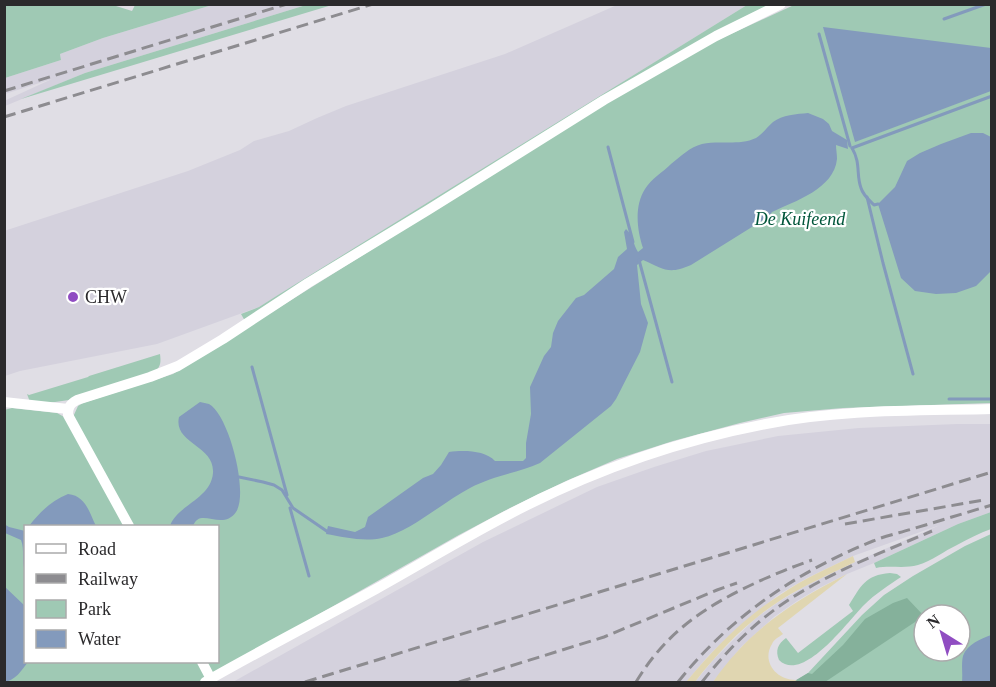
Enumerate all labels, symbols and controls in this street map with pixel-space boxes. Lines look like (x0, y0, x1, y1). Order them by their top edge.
park label: De Kuifeend (754, 209, 846, 229)
place label: CHW (85, 287, 127, 307)
marker: CHW (66, 290, 80, 304)
legend (24, 525, 219, 663)
text: Road (78, 539, 116, 559)
text: Railway (78, 569, 138, 589)
text: Park (78, 599, 111, 619)
north arrow (912, 603, 972, 663)
text: N (924, 611, 943, 632)
text: Water (78, 629, 121, 649)

